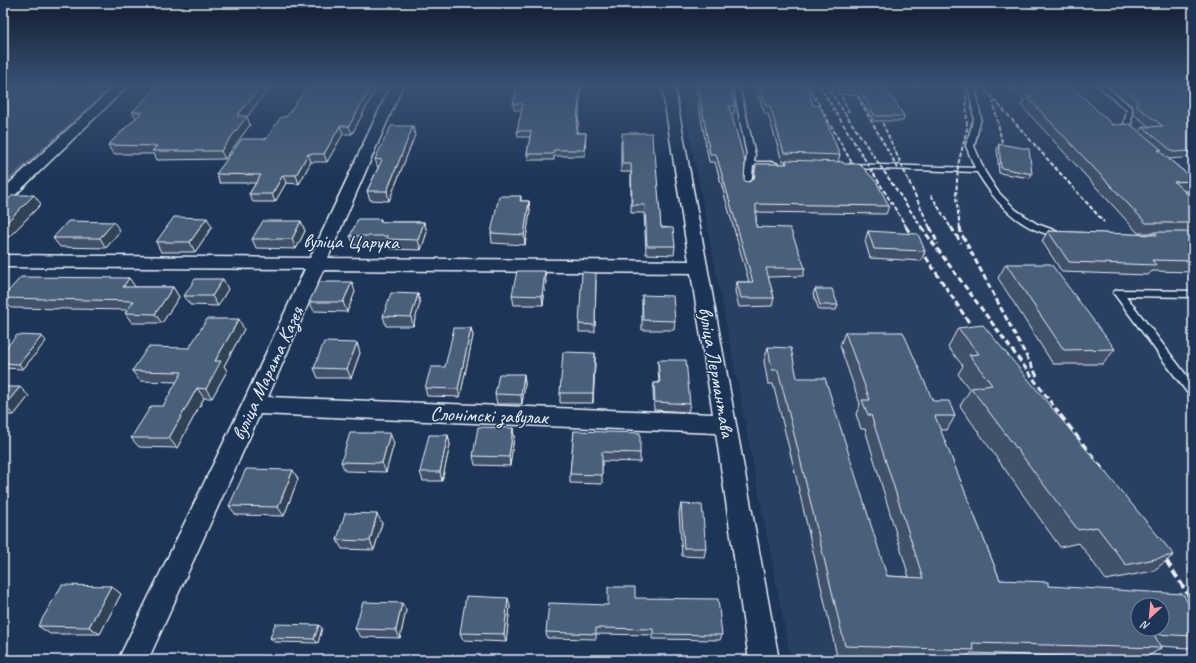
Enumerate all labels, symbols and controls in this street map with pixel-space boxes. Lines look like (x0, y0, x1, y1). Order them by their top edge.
street label: вуліца Царука (303, 228, 400, 255)
street label: вуліца Марата Казея (226, 302, 311, 444)
street label: вуліца Лермантава (693, 305, 741, 441)
street label: Слонімскі завулак (430, 401, 550, 431)
north arrow (1130, 597, 1170, 637)
text: N (1138, 617, 1152, 634)

